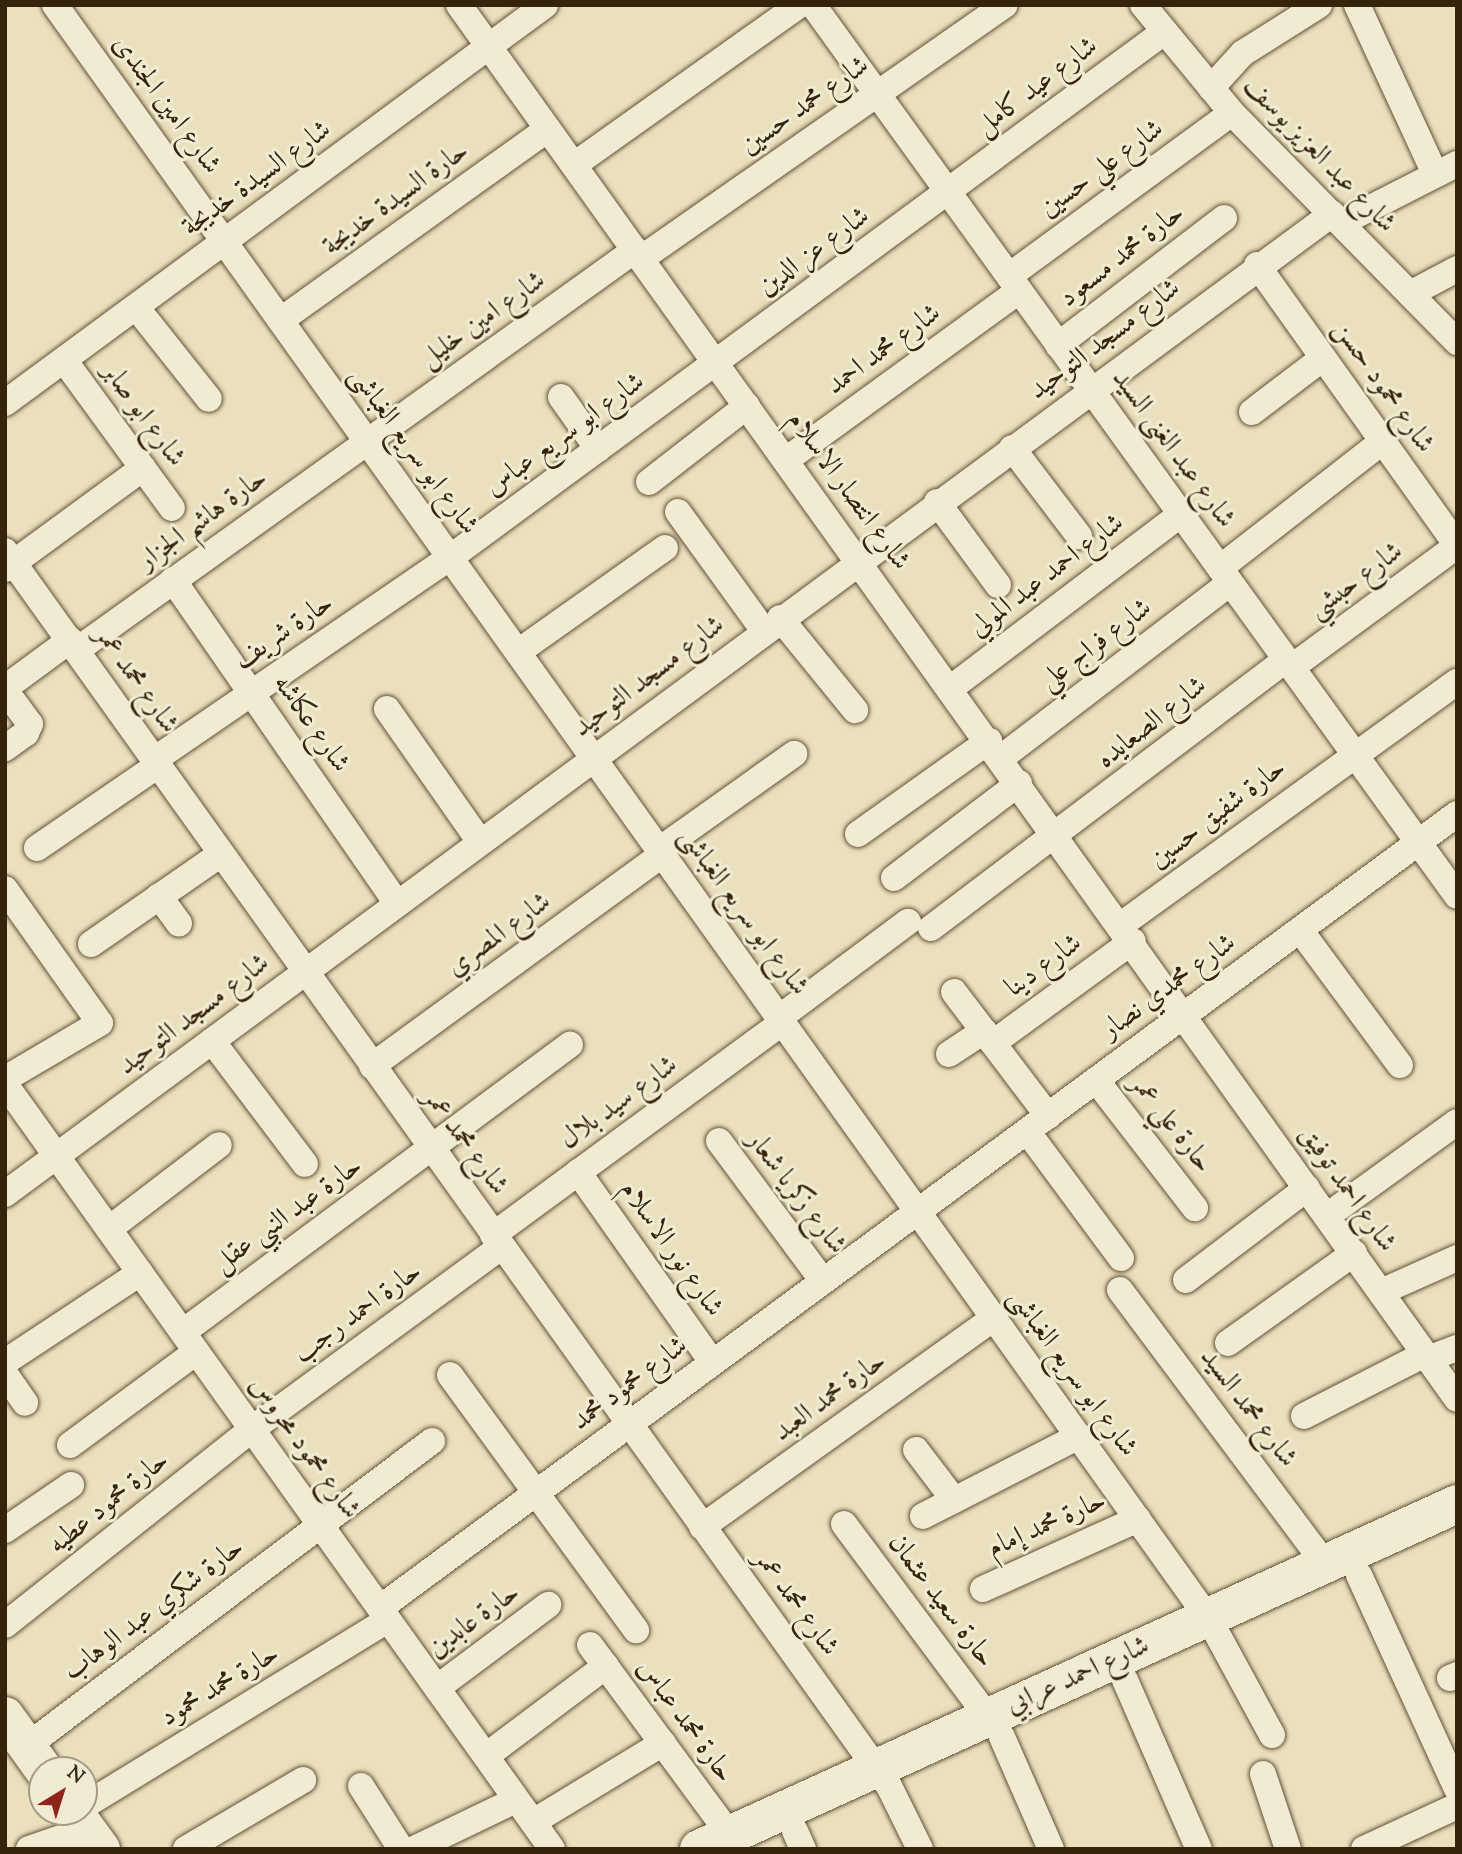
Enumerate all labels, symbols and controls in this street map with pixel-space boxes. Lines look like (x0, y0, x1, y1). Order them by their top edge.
street label: شارع امين الجندى (104, 29, 228, 181)
street label: شارع عيد كامل (969, 30, 1105, 144)
street label: شارع محمد حسين (734, 49, 876, 163)
street label: شارع عبد العزيز يوسف (1236, 69, 1402, 241)
street label: شارع علي حسين (1033, 113, 1171, 225)
street label: شارع السيدة خديجة (176, 114, 338, 244)
street label: حارة السيدة خديجة (316, 135, 476, 263)
street label: حارة محمد مسعود (1053, 197, 1191, 315)
street label: شارع عز الدين (751, 200, 877, 304)
street label: شارع امين خليل (414, 264, 552, 376)
street label: شارع مسجد التوحيد (1022, 272, 1188, 408)
street label: شارع محمد احمد (820, 297, 948, 403)
street label: شارع محمود حسن (1325, 314, 1441, 460)
street label: شارع ابو صابر (94, 356, 192, 474)
street label: شارع ابو سريع الغباشى (341, 360, 485, 542)
street label: شارع عبد الغنى السيد (1104, 363, 1242, 535)
street label: شارع ابو سريع عباس (478, 366, 652, 504)
street label: شارع انتصار الاسلام (779, 405, 917, 577)
street label: حارة هاشم الجزار (132, 462, 274, 578)
street label: شارع احمد عبد المولي (963, 507, 1131, 645)
street label: شارع حبشي (1302, 535, 1410, 627)
street label: حارة شريف (228, 587, 340, 677)
street label: شارع فراج علي (1033, 592, 1159, 698)
street label: شارع مسجد التوحيد (566, 609, 732, 745)
street label: شارع محمد عمر (87, 620, 185, 740)
street label: شارع عكاشه (265, 668, 357, 780)
street label: شارع الصعايده (1090, 669, 1214, 777)
street label: حارة شفيق حسين (1143, 752, 1293, 876)
street label: شارع ابو سريع الغباشى (671, 821, 815, 1003)
street label: شارع المصري (440, 886, 558, 984)
street label: شارع دينا (999, 927, 1089, 1005)
street label: شارع محمدي نصار (1095, 927, 1243, 1047)
street label: شارع مسجد التوحيد (111, 947, 277, 1083)
street label: شارع سيد بلال (553, 1049, 685, 1157)
street label: حارة علي عمر (1122, 1068, 1220, 1180)
street label: شارع محمد عمر (415, 1082, 515, 1202)
street label: شارع احمد توفيق (1291, 1119, 1403, 1259)
street label: شارع زكريا شعار (739, 1125, 853, 1261)
street label: حارة عبد النبي عقل (207, 1150, 369, 1280)
street label: شارع نور الاسلام (612, 1174, 730, 1324)
street label: حارة احمد رجب (287, 1255, 429, 1371)
street label: شارع ابو سريع الغباشى (1000, 1282, 1144, 1464)
street label: شارع محمود محمد (565, 1329, 695, 1439)
street label: شارع محمد السيد (1192, 1342, 1304, 1474)
street label: حارة محمد العبد (767, 1345, 893, 1449)
street label: شارع محمود محروس (241, 1370, 367, 1526)
street label: حارة محمود عطيه (42, 1444, 176, 1562)
street label: حارة محمد إمام (982, 1484, 1112, 1566)
street label: حارة سعيد عثمان (880, 1528, 1002, 1674)
street label: حارة شكري عبد الوهاب (57, 1531, 251, 1689)
street label: شارع محمد عمر (746, 1543, 846, 1663)
street label: حارة عابدين (421, 1576, 527, 1666)
street label: شارع احمد عرابي (1001, 1629, 1155, 1723)
street label: حارة محمد محمود (154, 1637, 286, 1735)
street label: حارة محمد عباس (629, 1653, 741, 1789)
north arrow (28, 1756, 98, 1826)
text: N (61, 1760, 89, 1791)

